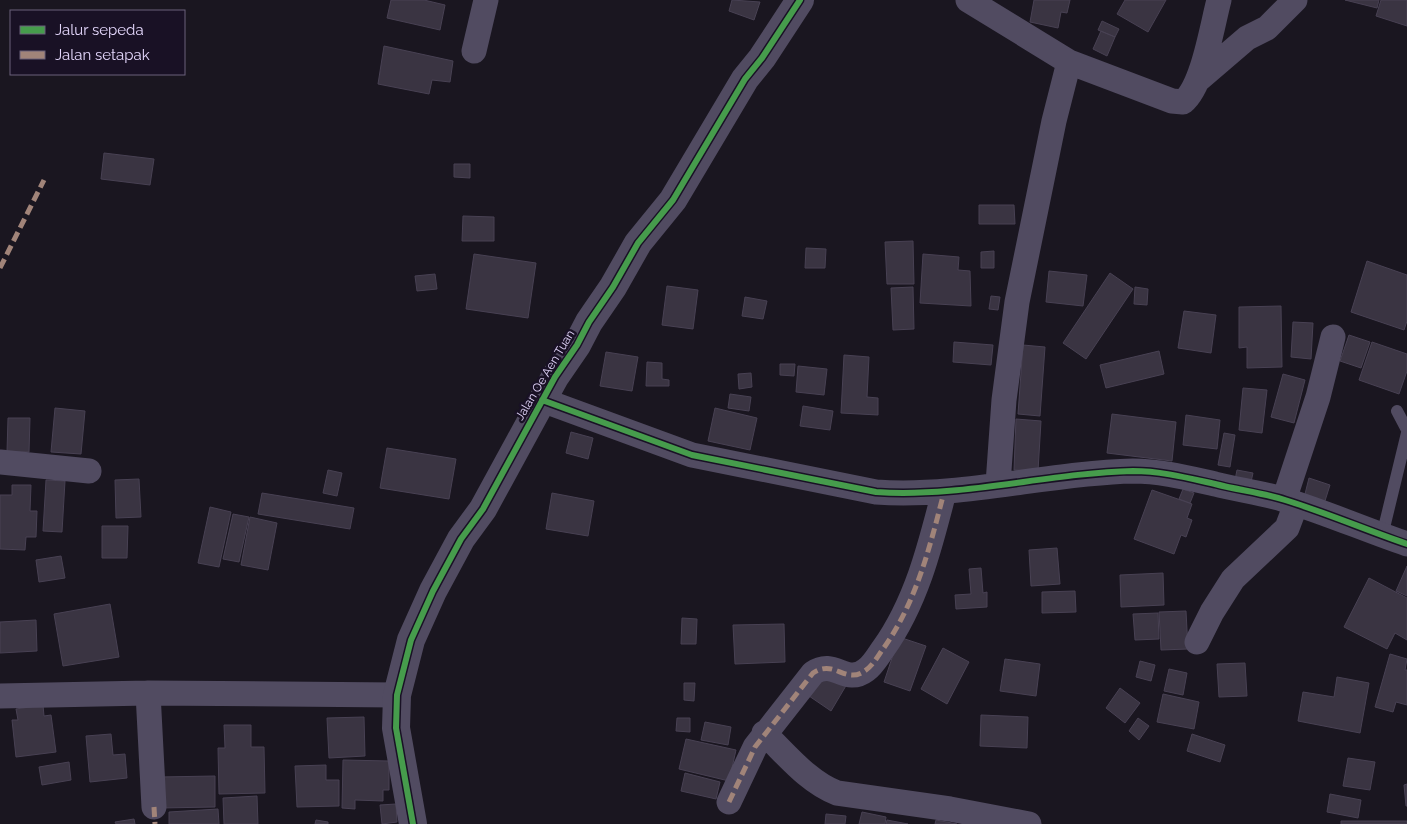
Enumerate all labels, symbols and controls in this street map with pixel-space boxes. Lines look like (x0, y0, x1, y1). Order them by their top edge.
legend (10, 10, 185, 75)
text: Jalur sepeda (55, 21, 144, 39)
text: Jalan setapak (55, 46, 150, 64)
street label: Jalan Oe Aen Tuan (513, 327, 577, 423)

